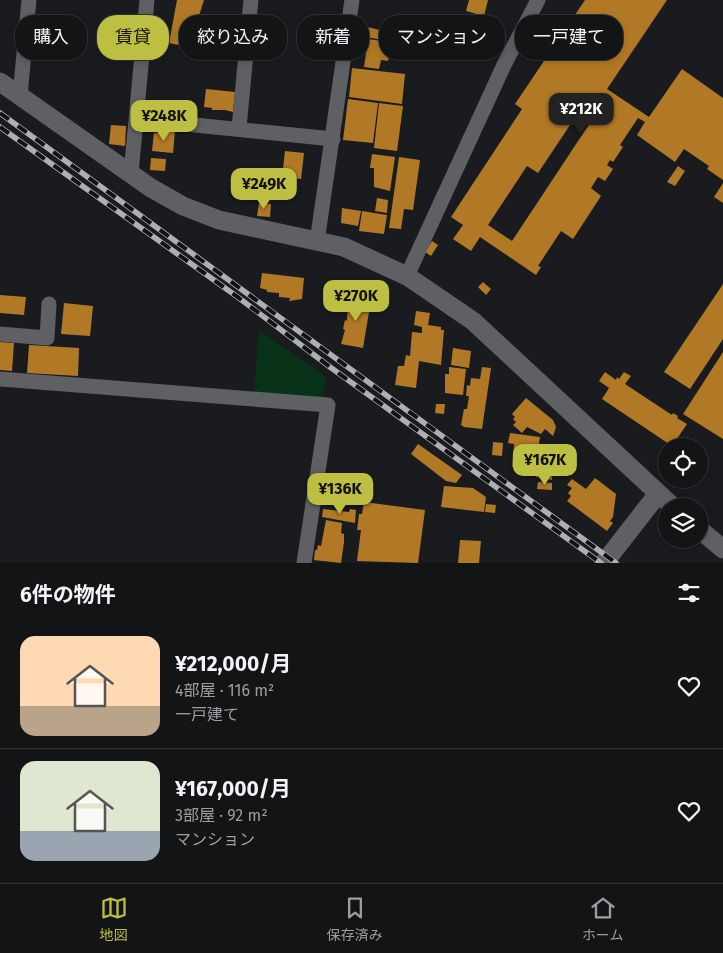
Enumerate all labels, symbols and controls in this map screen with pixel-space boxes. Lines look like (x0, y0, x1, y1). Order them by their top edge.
chip: 購入 (15, 15, 87, 60)
chip: 賃貸 (97, 15, 169, 60)
chip: 絞り込み (179, 15, 287, 60)
chip: 新着 (297, 15, 369, 60)
chip: マンション (379, 15, 505, 60)
chip: 一戸建て (515, 15, 623, 60)
pin: ¥212K (546, 92, 616, 135)
text: ¥212K (560, 99, 602, 118)
pin: ¥248K (129, 100, 199, 142)
text: ¥248K (141, 106, 187, 125)
pin: ¥249K (229, 168, 299, 210)
text: ¥249K (242, 174, 286, 193)
pin: ¥270K (321, 280, 391, 322)
text: ¥270K (334, 286, 378, 305)
map controls (658, 438, 708, 548)
button: locate (658, 438, 708, 488)
pin: ¥167K (510, 444, 580, 486)
text: ¥167K (524, 450, 566, 469)
pin: ¥136K (305, 472, 375, 515)
text: ¥136K (318, 479, 362, 498)
button: layers (658, 498, 708, 548)
icon: filters (675, 579, 703, 607)
text: 6件の物件 (20, 582, 116, 608)
text: ¥212,000/月 (175, 651, 291, 677)
icon: home (60, 656, 120, 716)
icon: heart (675, 672, 703, 700)
text: 4部屋 · 116 m² (175, 681, 274, 700)
text: 一戸建て (175, 705, 239, 724)
text: ¥167,000/月 (175, 776, 291, 802)
icon: home (60, 781, 120, 841)
icon: heart (675, 797, 703, 825)
text: 3部屋 · 92 m² (175, 806, 268, 825)
text: マンション (175, 830, 255, 849)
tab: 地図 (100, 894, 128, 944)
tab: 保存済み (327, 894, 383, 944)
tab: ホーム (582, 894, 623, 944)

